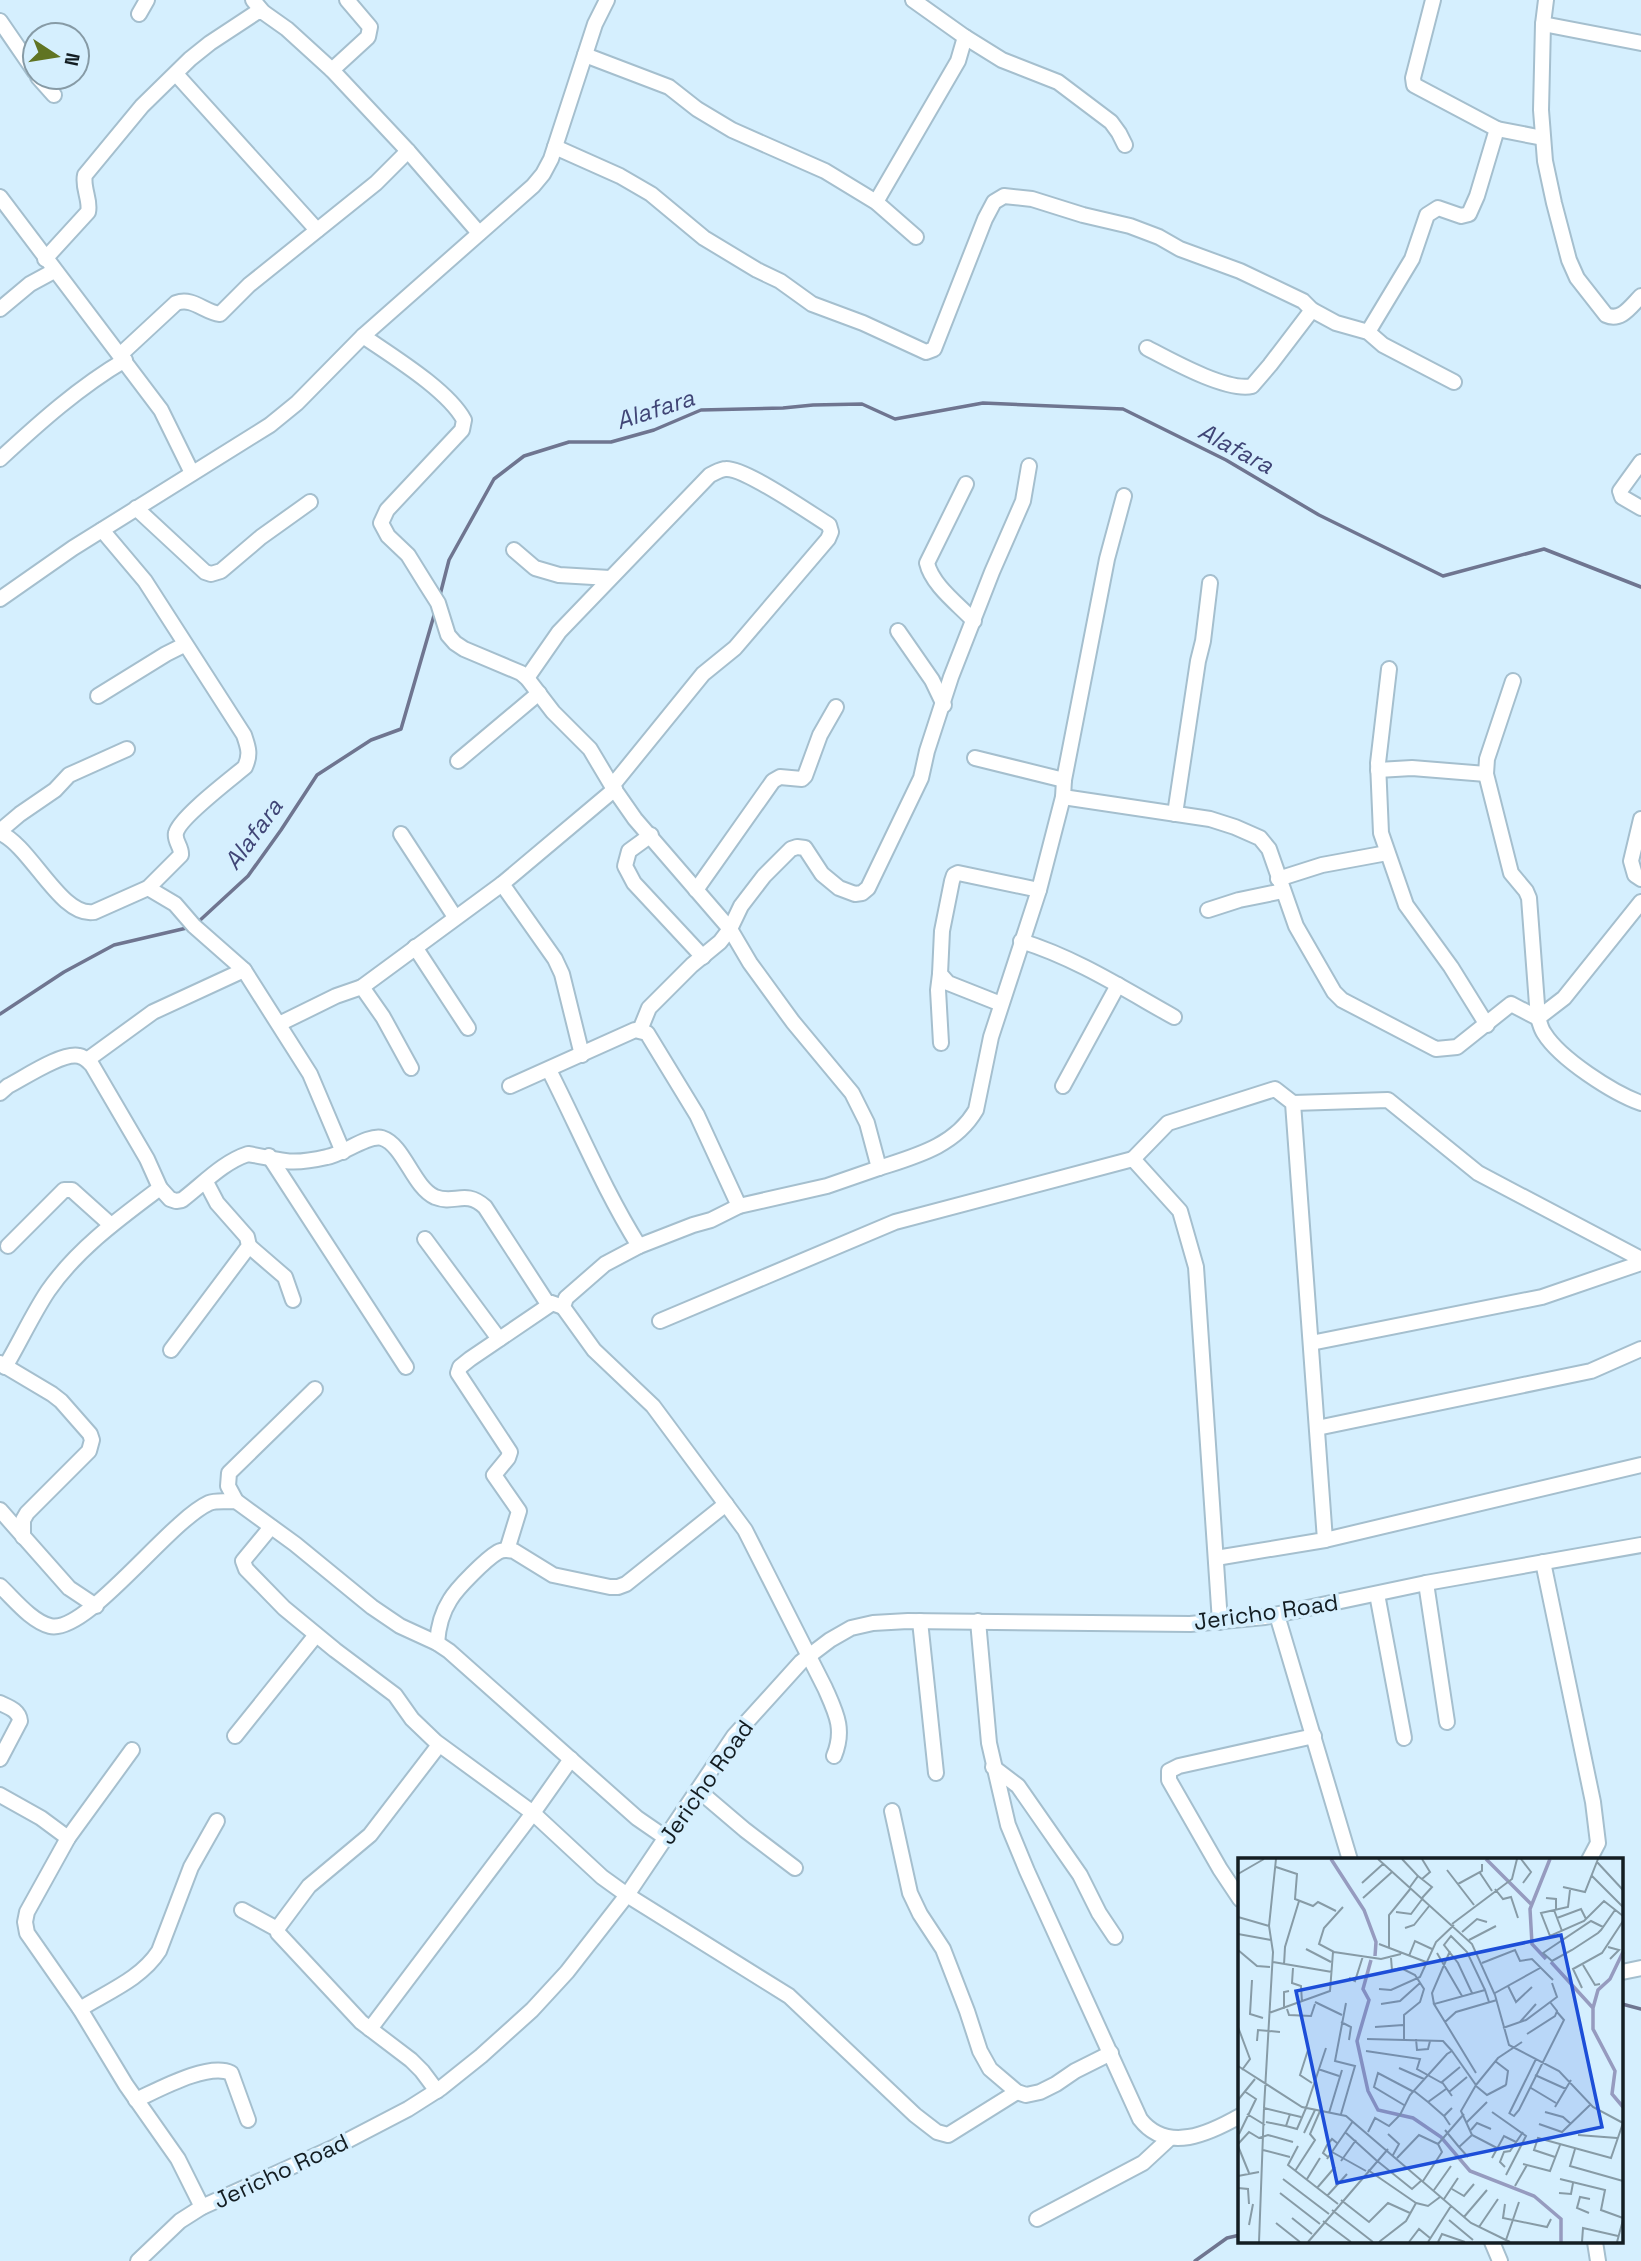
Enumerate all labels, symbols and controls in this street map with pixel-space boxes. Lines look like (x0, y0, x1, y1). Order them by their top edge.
north arrow (21, 21, 91, 91)
text: N (59, 51, 86, 68)
water label: Alafara (612, 382, 698, 436)
water label: Alafara (1193, 415, 1279, 481)
water label: Alafara (217, 792, 289, 876)
street label: Jericho Road (1192, 1587, 1340, 1637)
street label: Jericho Road (652, 1714, 760, 1850)
inset map (1238, 1858, 1624, 2244)
street label: Jericho Road (209, 2127, 353, 2215)

